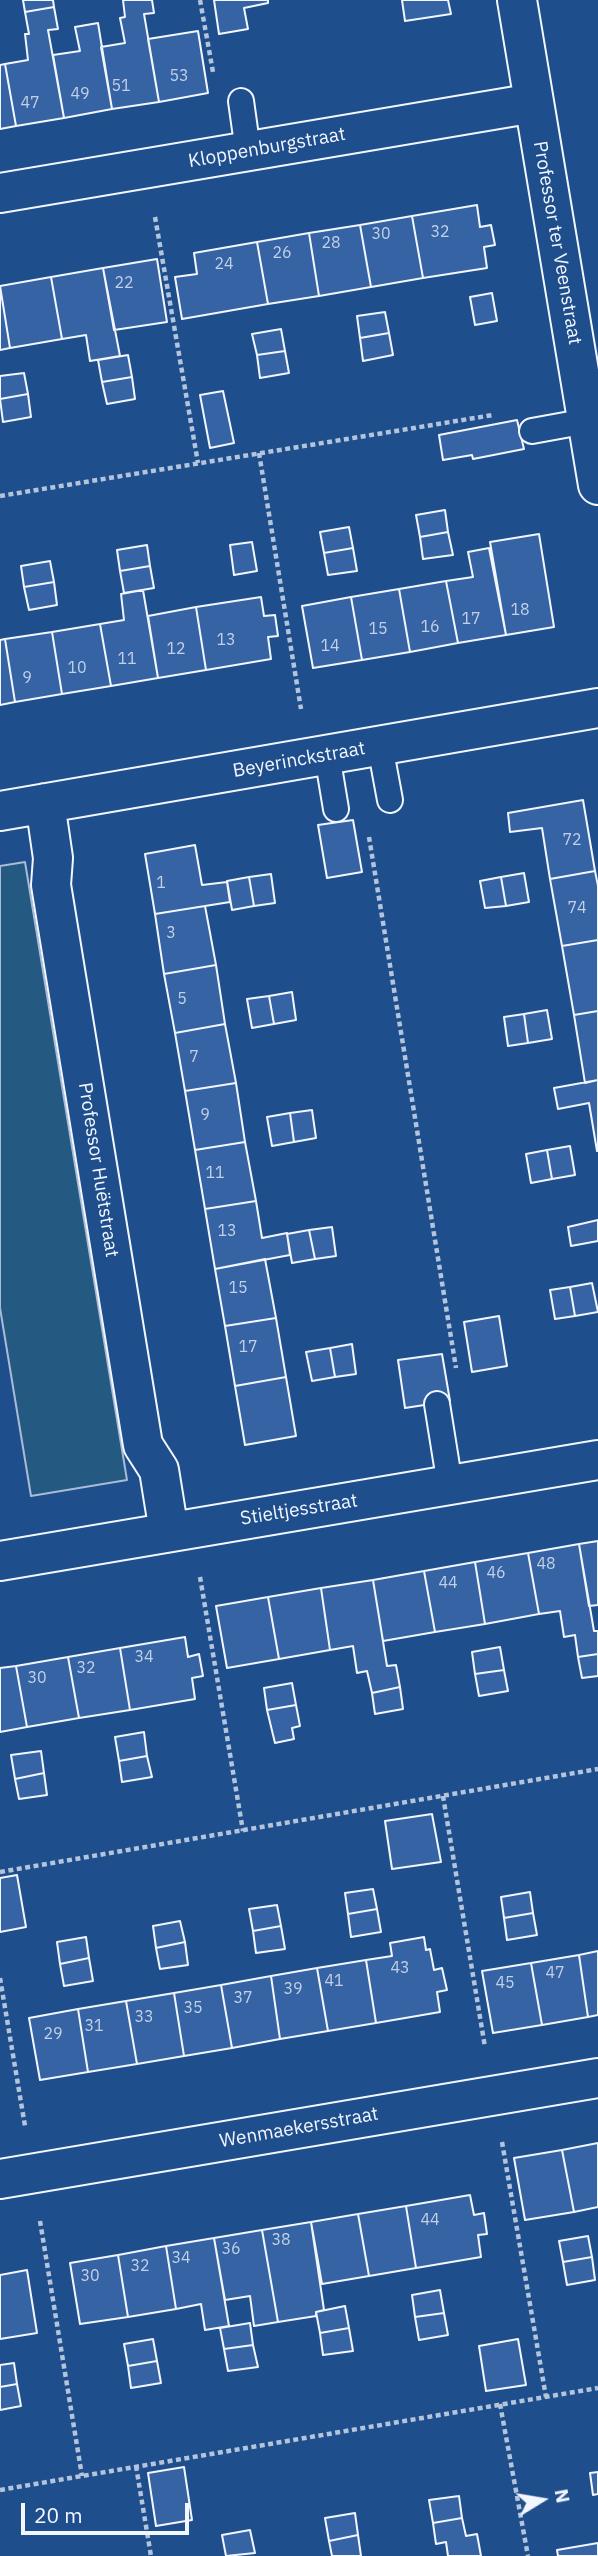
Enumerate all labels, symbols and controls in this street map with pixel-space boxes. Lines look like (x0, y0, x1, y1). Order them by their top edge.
house number: 53 (169, 66, 189, 86)
house number: 51 (111, 76, 131, 96)
house number: 49 (70, 84, 90, 104)
house number: 47 (20, 93, 40, 113)
street label: Kloppenburgstraat (187, 123, 347, 173)
street label: Professor ter Veenstraat (528, 139, 586, 347)
house number: 32 (430, 222, 450, 242)
house number: 30 (371, 224, 391, 244)
house number: 28 (321, 233, 341, 253)
house number: 26 (272, 243, 292, 263)
house number: 24 (214, 254, 234, 274)
house number: 22 (114, 273, 134, 293)
house number: 18 (510, 600, 530, 620)
house number: 17 (461, 609, 481, 629)
house number: 16 (420, 617, 440, 637)
house number: 15 (368, 619, 388, 639)
house number: 13 (216, 630, 236, 650)
house number: 14 (320, 636, 340, 656)
house number: 12 (166, 639, 186, 659)
house number: 11 (117, 649, 137, 669)
house number: 10 (67, 658, 87, 678)
house number: 9 (22, 668, 32, 688)
street label: Beyerinckstraat (231, 737, 367, 783)
house number: 72 (562, 830, 582, 850)
house number: 1 (156, 873, 166, 893)
house number: 74 (567, 898, 587, 918)
house number: 3 (166, 923, 176, 943)
house number: 5 (177, 989, 187, 1009)
house number: 7 (189, 1047, 199, 1067)
street label: Professor Huëtstraat (73, 1081, 123, 1259)
house number: 9 (200, 1105, 210, 1125)
house number: 11 (205, 1163, 225, 1183)
house number: 13 (217, 1221, 237, 1241)
house number: 15 (228, 1278, 248, 1298)
house number: 17 (238, 1337, 258, 1357)
street label: Stieltjesstraat (239, 1489, 359, 1531)
house number: 48 (536, 1554, 556, 1574)
house number: 46 (486, 1563, 506, 1583)
house number: 44 (438, 1573, 458, 1593)
house number: 34 (134, 1647, 154, 1667)
house number: 32 (76, 1658, 96, 1678)
house number: 30 (27, 1668, 47, 1688)
house number: 43 (390, 1958, 410, 1978)
house number: 47 (545, 1963, 565, 1983)
house number: 41 (324, 1971, 344, 1991)
house number: 45 (495, 1973, 515, 1993)
house number: 39 (283, 1979, 303, 1999)
house number: 37 (233, 1988, 253, 2008)
house number: 35 (183, 1998, 203, 2018)
house number: 33 (134, 2007, 154, 2027)
house number: 31 (84, 2016, 104, 2036)
house number: 29 (43, 2024, 63, 2044)
street label: Wenmaekersstraat (218, 2103, 380, 2153)
house number: 44 (420, 2210, 440, 2230)
house number: 38 (271, 2230, 291, 2250)
house number: 36 (221, 2239, 241, 2259)
house number: 34 (171, 2248, 191, 2268)
house number: 32 (130, 2256, 150, 2276)
house number: 30 (80, 2266, 100, 2286)
north arrow (507, 2465, 577, 2535)
text: N (550, 2487, 576, 2505)
scale bar (24, 2490, 192, 2534)
text: 20 m (34, 2501, 83, 2529)

